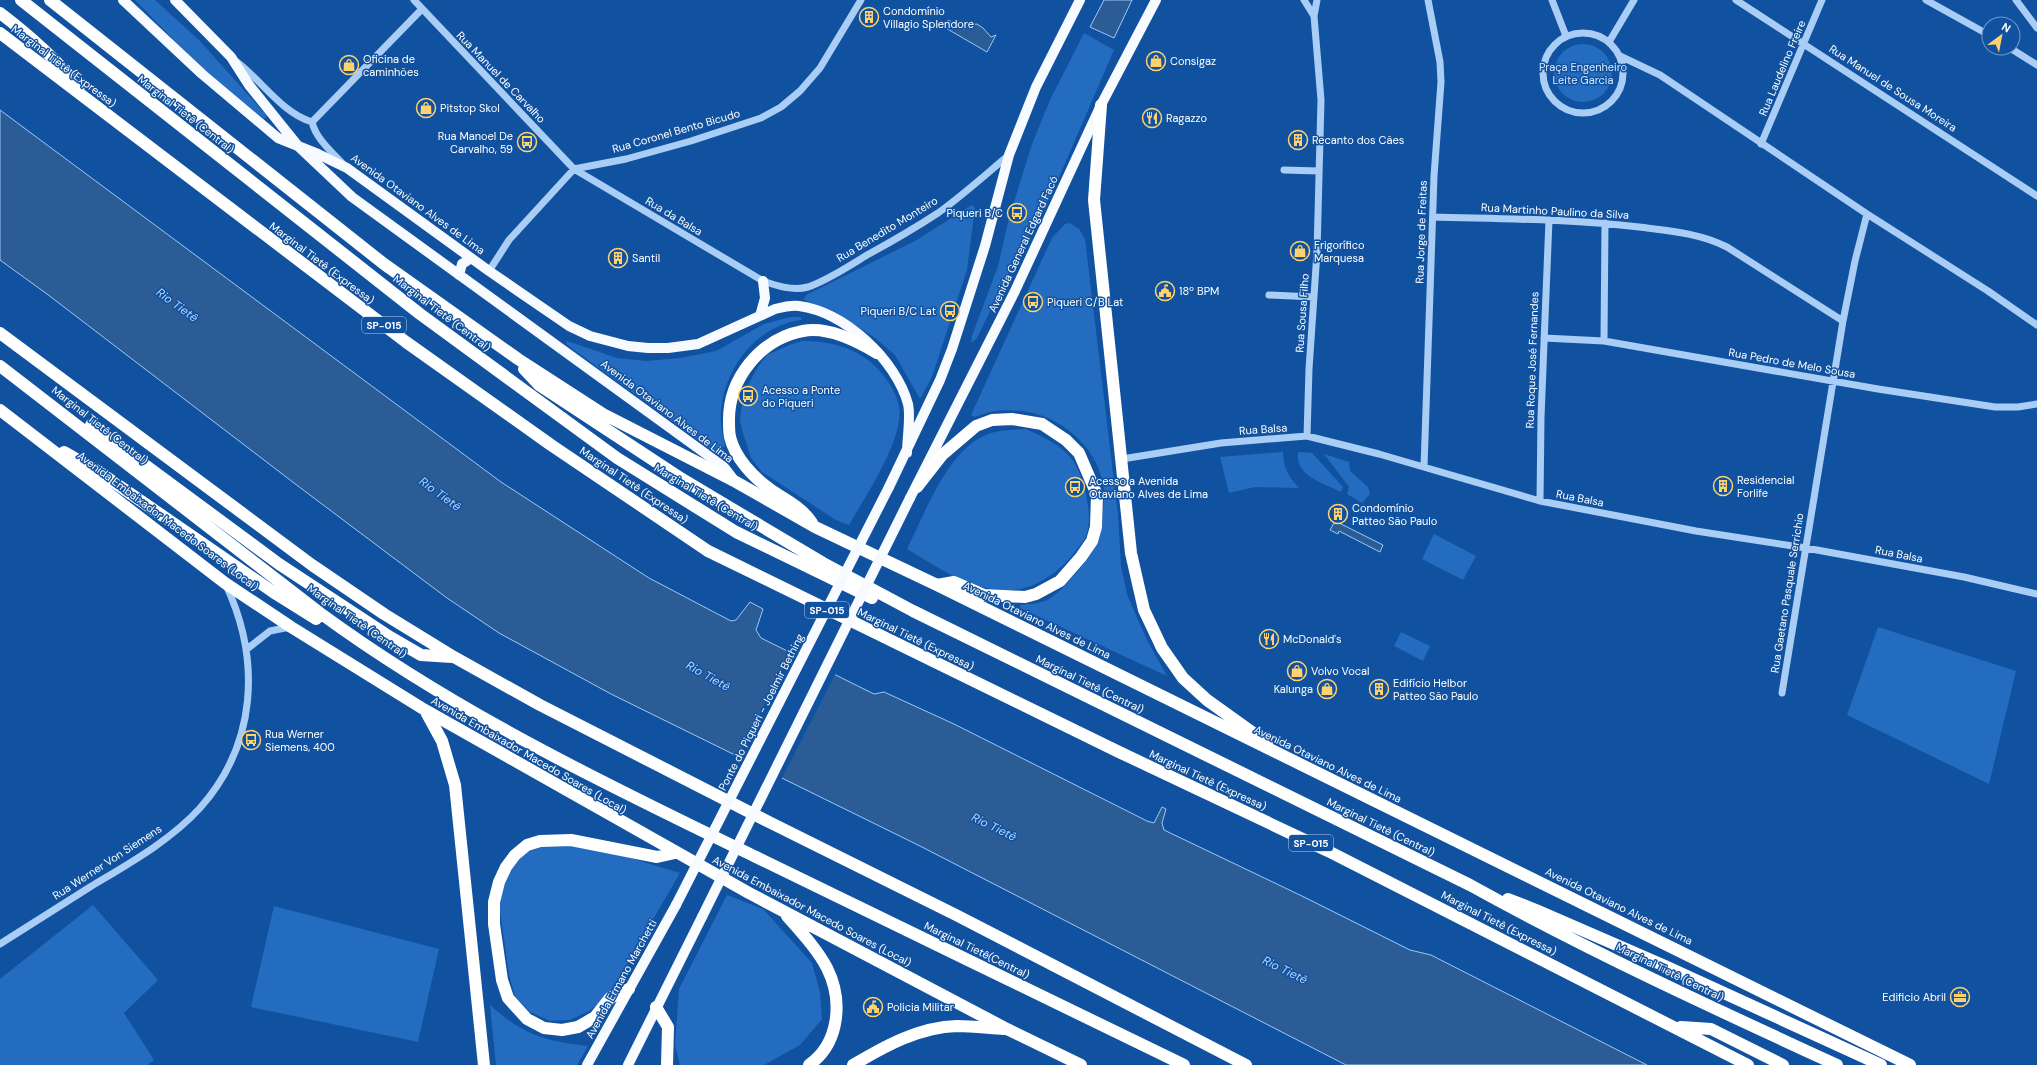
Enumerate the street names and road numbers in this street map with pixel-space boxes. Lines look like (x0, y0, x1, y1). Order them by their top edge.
street label: Rua Laudelino Freire (1756, 18, 1808, 118)
street label: Marginal Tietê (Expressa) (9, 22, 119, 110)
street label: Rua Manuel de Carvalho (454, 28, 548, 126)
street label: Rua Manuel de Sousa Moreira (1826, 41, 1960, 135)
street label: Marginal Tietê (Central) (135, 72, 237, 156)
street label: Rua Coronel Bento Bicudo (610, 106, 742, 156)
street label: Avenida Otaviano Alves de Lima (348, 151, 488, 257)
street label: Avenida General Edgard Facó (985, 173, 1061, 315)
street label: Rua Jorge de Freitas (1412, 180, 1430, 284)
street label: Rua da Balsa (643, 193, 705, 239)
street label: Rua Benedito Monteiro (834, 193, 940, 265)
street label: Rua Martinho Paulino da Silva (1481, 200, 1629, 222)
street label: Marginal Tietê (Expressa) (267, 219, 377, 307)
street label: Marginal Tietê (Central) (390, 272, 494, 354)
street label: Rua Sousa Filho (1292, 273, 1312, 353)
street label: Rua Roque José Fernandes (1523, 291, 1541, 429)
road number: SP-015 (362, 317, 406, 333)
street label: Rua Pedro de Melo Sousa (1728, 345, 1856, 381)
street label: Avenida Otaviano Alves de Lima (598, 357, 736, 465)
street label: Marginal Tietê (Central) (49, 383, 151, 467)
street label: Rua Balsa (1238, 420, 1288, 438)
street label: Marginal Tietê (Expressa) (577, 443, 691, 527)
street label: Avenida Embaixador Macedo Soares (Local) (75, 448, 261, 594)
street label: Marginal Tietê (Central) (652, 460, 760, 534)
street label: Rua Balsa (1555, 487, 1605, 509)
street label: Rua Gaetano Pasquale Serrichio (1767, 512, 1807, 674)
street label: Rua Balsa (1874, 543, 1924, 565)
street label: Avenida Otaviano Alves de Lima (961, 578, 1113, 662)
street label: Marginal Tietê (Central) (304, 581, 410, 661)
road number: SP-015 (805, 602, 849, 618)
street label: Marginal Tietê (Expressa) (856, 605, 976, 673)
street label: Ponte do Piqueri - Joelmir Bething (715, 631, 807, 793)
street label: Marginal Tietê (Central) (1034, 652, 1146, 716)
street label: Avenida Embaixador Macedo Soares (Local) (429, 693, 629, 817)
street label: Avenida Otaviano Alves de Lima (1252, 722, 1404, 806)
street label: Marginal Tietê (Expressa) (1147, 747, 1269, 813)
street label: Marginal Tietê (Central) (1325, 795, 1437, 859)
street label: Rua Werner Von Siemens (50, 821, 164, 903)
road number: SP-015 (1289, 835, 1333, 851)
street label: Avenida Embaixador Macedo Soares (Local) (710, 852, 914, 970)
street label: Avenida Otaviano Alves de Lima (1543, 864, 1695, 948)
street label: Marginal Tietê (Expressa) (1439, 888, 1559, 958)
street label: Avenida Ermano Marchetti (582, 917, 660, 1041)
street label: Marginal Tietê(Central) (922, 918, 1032, 982)
street label: Marginal Tietê (Central) (1614, 940, 1726, 1004)

